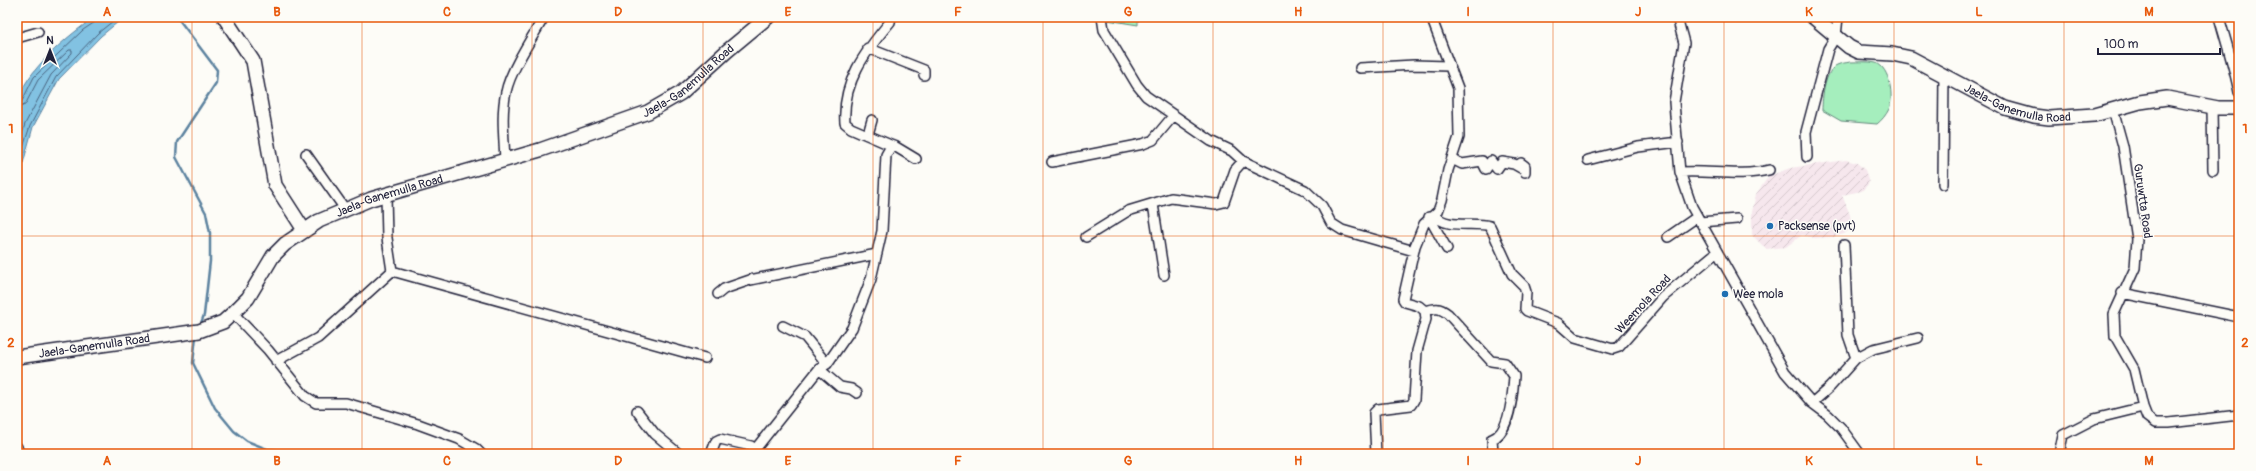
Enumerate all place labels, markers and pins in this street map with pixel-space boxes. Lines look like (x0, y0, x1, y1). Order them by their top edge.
place label: Packsense (pvt) (1778, 219, 1856, 234)
marker: Packsense (pvt) (1765, 221, 1775, 231)
place label: Wee mola (1733, 287, 1784, 302)
marker: Wee mola (1720, 289, 1730, 299)

